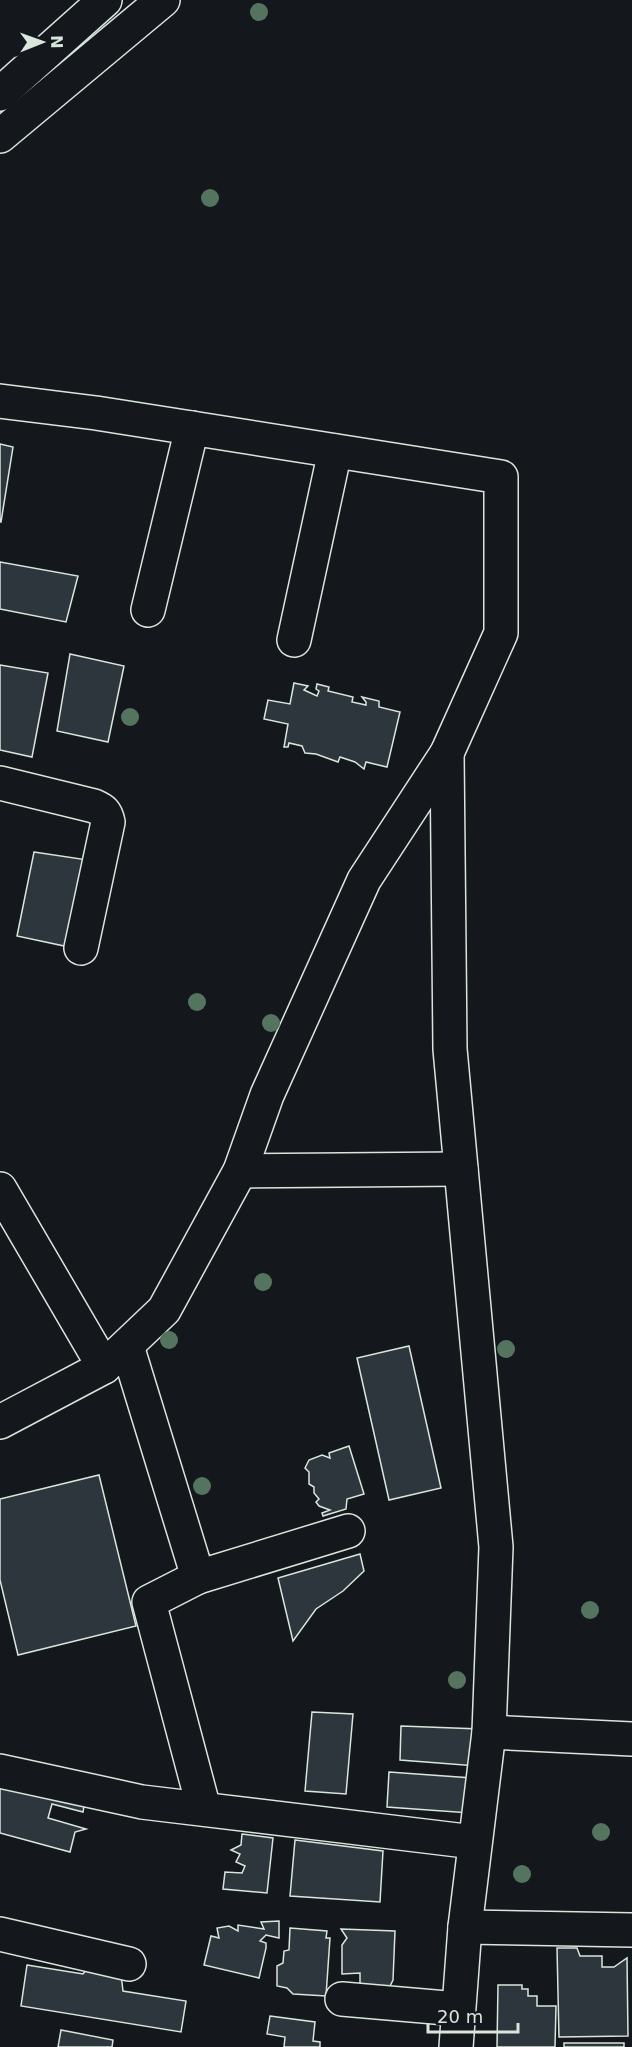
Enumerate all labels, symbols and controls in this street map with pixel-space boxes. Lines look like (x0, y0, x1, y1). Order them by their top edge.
north arrow (12, 12, 72, 72)
text: N (47, 35, 66, 49)
scale bar (428, 1996, 518, 2034)
text: 20 m (437, 2006, 483, 2027)

